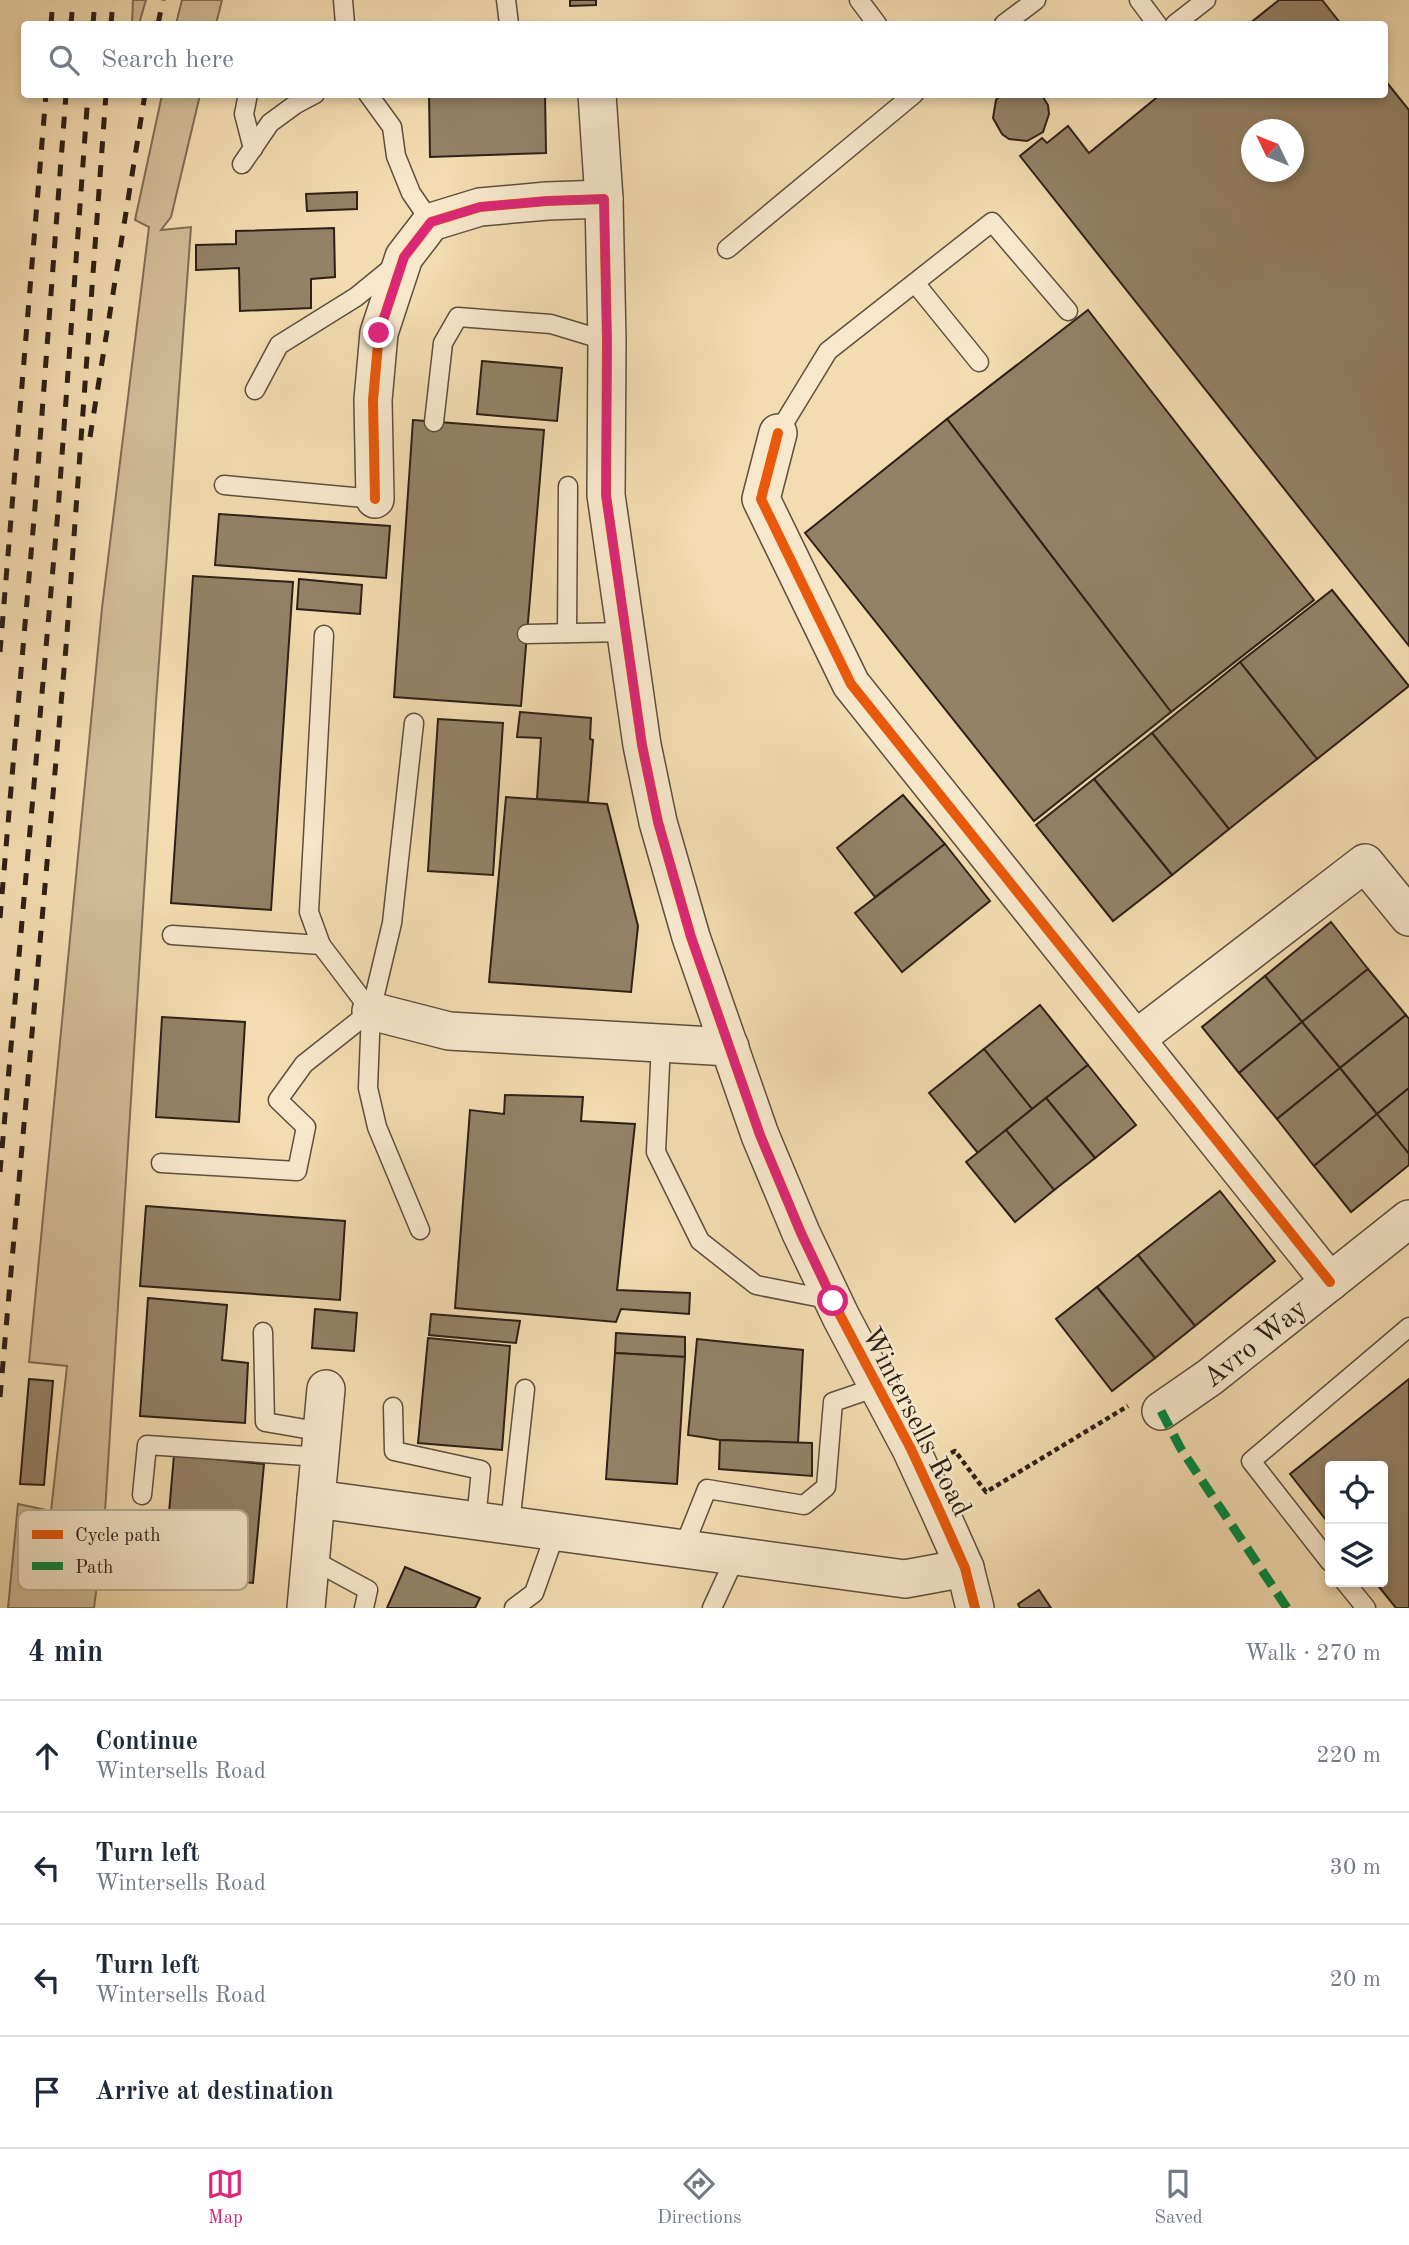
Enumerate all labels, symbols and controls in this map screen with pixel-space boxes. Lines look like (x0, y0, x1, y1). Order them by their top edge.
search box (21, 21, 1388, 98)
icon: search (45, 41, 83, 79)
text: Search here (101, 47, 234, 73)
north arrow (1241, 119, 1304, 182)
route end (363, 317, 394, 348)
route start (817, 1285, 848, 1316)
street label: Avro Way (1199, 1295, 1313, 1394)
street label: Wintersells Road (856, 1323, 975, 1521)
map controls (1325, 1461, 1388, 1587)
button: locate (1325, 1461, 1388, 1524)
legend (18, 1510, 248, 1590)
button: layers (1325, 1524, 1388, 1587)
text: Cycle path (75, 1527, 161, 1546)
text: Path (75, 1559, 113, 1578)
text: 4 min (28, 1638, 103, 1668)
text: Walk · 270 m (1245, 1642, 1381, 1665)
text: Continue (95, 1729, 198, 1755)
icon: ahead (28, 1737, 66, 1775)
text: 220 m (1316, 1744, 1381, 1767)
text: Wintersells Road (95, 1760, 266, 1783)
text: Turn left (95, 1841, 200, 1867)
icon: left (28, 1849, 66, 1887)
text: 30 m (1330, 1856, 1381, 1879)
text: Wintersells Road (95, 1872, 266, 1895)
text: Turn left (95, 1953, 200, 1979)
icon: left (28, 1961, 66, 1999)
text: 20 m (1330, 1968, 1381, 1991)
text: Wintersells Road (95, 1984, 266, 2007)
icon: arrive (28, 2073, 66, 2111)
text: Arrive at destination (95, 2079, 334, 2105)
tab: Map (206, 2165, 244, 2230)
tab: Directions (657, 2165, 742, 2230)
tab: Saved (1154, 2165, 1203, 2230)

